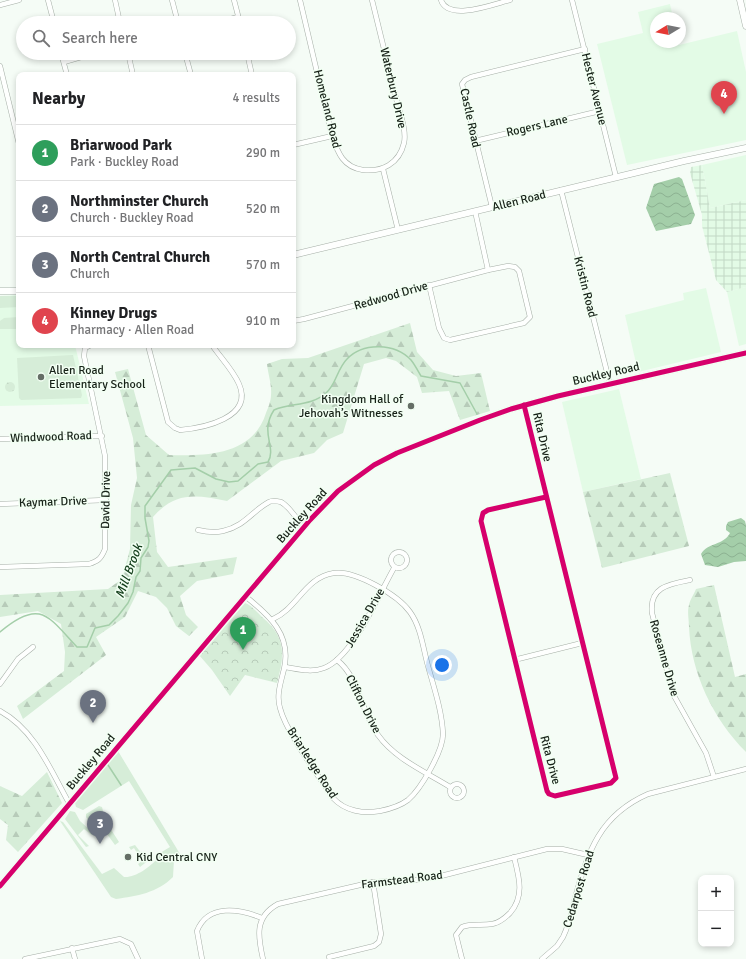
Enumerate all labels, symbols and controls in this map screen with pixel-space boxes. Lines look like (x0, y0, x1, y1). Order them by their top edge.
north arrow (650, 12, 686, 48)
search box (16, 16, 296, 60)
icon: search (30, 27, 52, 49)
text: Search here (62, 29, 138, 47)
street label: Waterbury Drive (376, 46, 410, 130)
street label: Hester Avenue (578, 51, 610, 127)
street label: Homeland Road (310, 68, 344, 150)
pin: 4 (711, 81, 737, 114)
street label: Castle Road (456, 87, 484, 149)
text: Nearby (32, 88, 85, 109)
text: 4 results (232, 90, 280, 106)
street label: Rogers Lane (505, 112, 569, 140)
text: Briarwood Park (70, 136, 172, 154)
text: 1 (41, 145, 49, 161)
text: 290 m (246, 145, 280, 161)
text: Park · Buckley Road (70, 154, 179, 170)
street label: Allen Road (491, 187, 547, 215)
text: Northminster Church (70, 192, 209, 210)
text: 2 (41, 201, 49, 217)
text: 520 m (246, 201, 280, 217)
text: Church · Buckley Road (70, 210, 194, 226)
text: North Central Church (70, 248, 210, 266)
street label: Kristin Road (570, 255, 600, 319)
text: 3 (41, 257, 49, 273)
text: 570 m (246, 257, 280, 273)
text: Church (70, 266, 110, 282)
street label: Redwood Drive (352, 278, 430, 314)
text: Kinney Drugs (70, 304, 157, 322)
text: 4 (41, 313, 49, 329)
text: 910 m (246, 313, 280, 329)
text: Pharmacy · Allen Road (70, 322, 194, 338)
street label: Buckley Road (571, 359, 641, 389)
place label: Allen Road Elementary School (49, 363, 146, 392)
marker: Allen Road Elementary School (36, 372, 46, 382)
place label: Kingdom Hall of Jehovah’s Witnesses (299, 392, 404, 421)
marker: Kingdom Hall of Jehovah’s Witnesses (406, 401, 416, 411)
street label: Rita Drive (529, 411, 555, 463)
street label: Windwood Road (10, 428, 92, 446)
street label: David Drive (98, 471, 114, 529)
street label: Buckley Road (274, 486, 330, 546)
street label: Kaymar Drive (19, 493, 87, 511)
water label: Mill Brook (112, 540, 147, 600)
street label: Jessica Drive (342, 586, 388, 650)
pin: 1 (230, 617, 256, 650)
street label: Roseanne Drive (646, 618, 682, 698)
your location (432, 655, 452, 675)
street label: Clifton Drive (342, 672, 384, 736)
pin: 2 (80, 690, 106, 723)
street label: Briarledge Road (283, 725, 341, 801)
street label: Buckley Road (63, 731, 119, 793)
street label: Rita Drive (536, 734, 564, 786)
pin: 3 (87, 811, 113, 844)
street label: Cedarpost Road (560, 848, 598, 930)
place label: Kid Central CNY (136, 850, 217, 865)
marker: Kid Central CNY (123, 852, 133, 862)
street label: Farmstead Road (360, 868, 444, 892)
map controls (698, 875, 734, 947)
button: + (698, 875, 734, 911)
button: − (698, 911, 734, 947)

